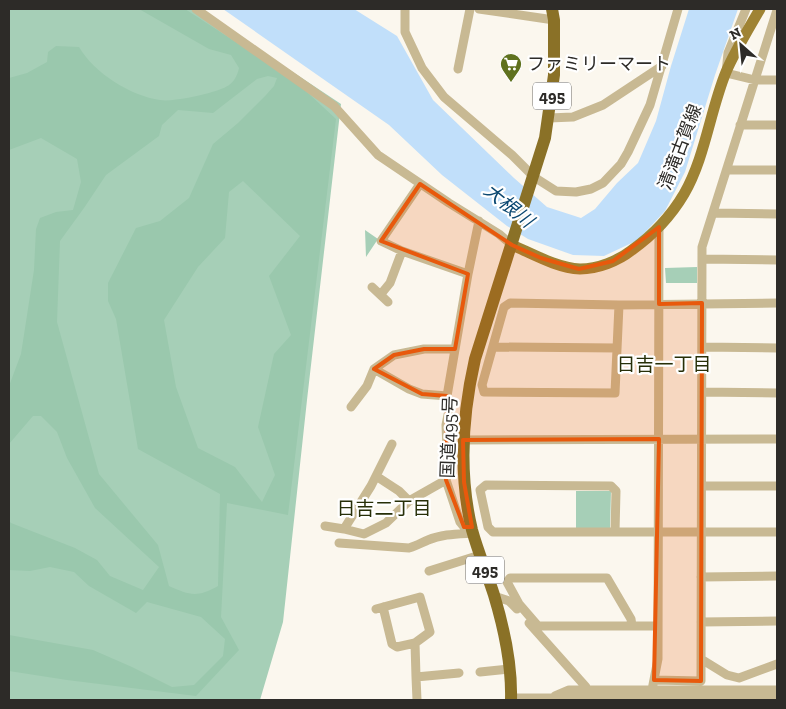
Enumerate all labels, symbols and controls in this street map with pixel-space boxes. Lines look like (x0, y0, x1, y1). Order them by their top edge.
north arrow (716, 20, 766, 70)
text: N (727, 24, 744, 44)
supermarket icon: ファミリーマート (499, 52, 523, 83)
place label: ファミリーマート (527, 53, 671, 75)
road number: 495 (533, 82, 571, 110)
street label: 清滝古賀線 (654, 101, 706, 193)
water label: 大根川 (479, 179, 540, 234)
district label: 日吉一丁目 (616, 353, 712, 376)
street label: 国道495号 (437, 395, 461, 479)
district label: 日吉二丁目 (336, 497, 432, 520)
road number: 495 (466, 556, 504, 584)

